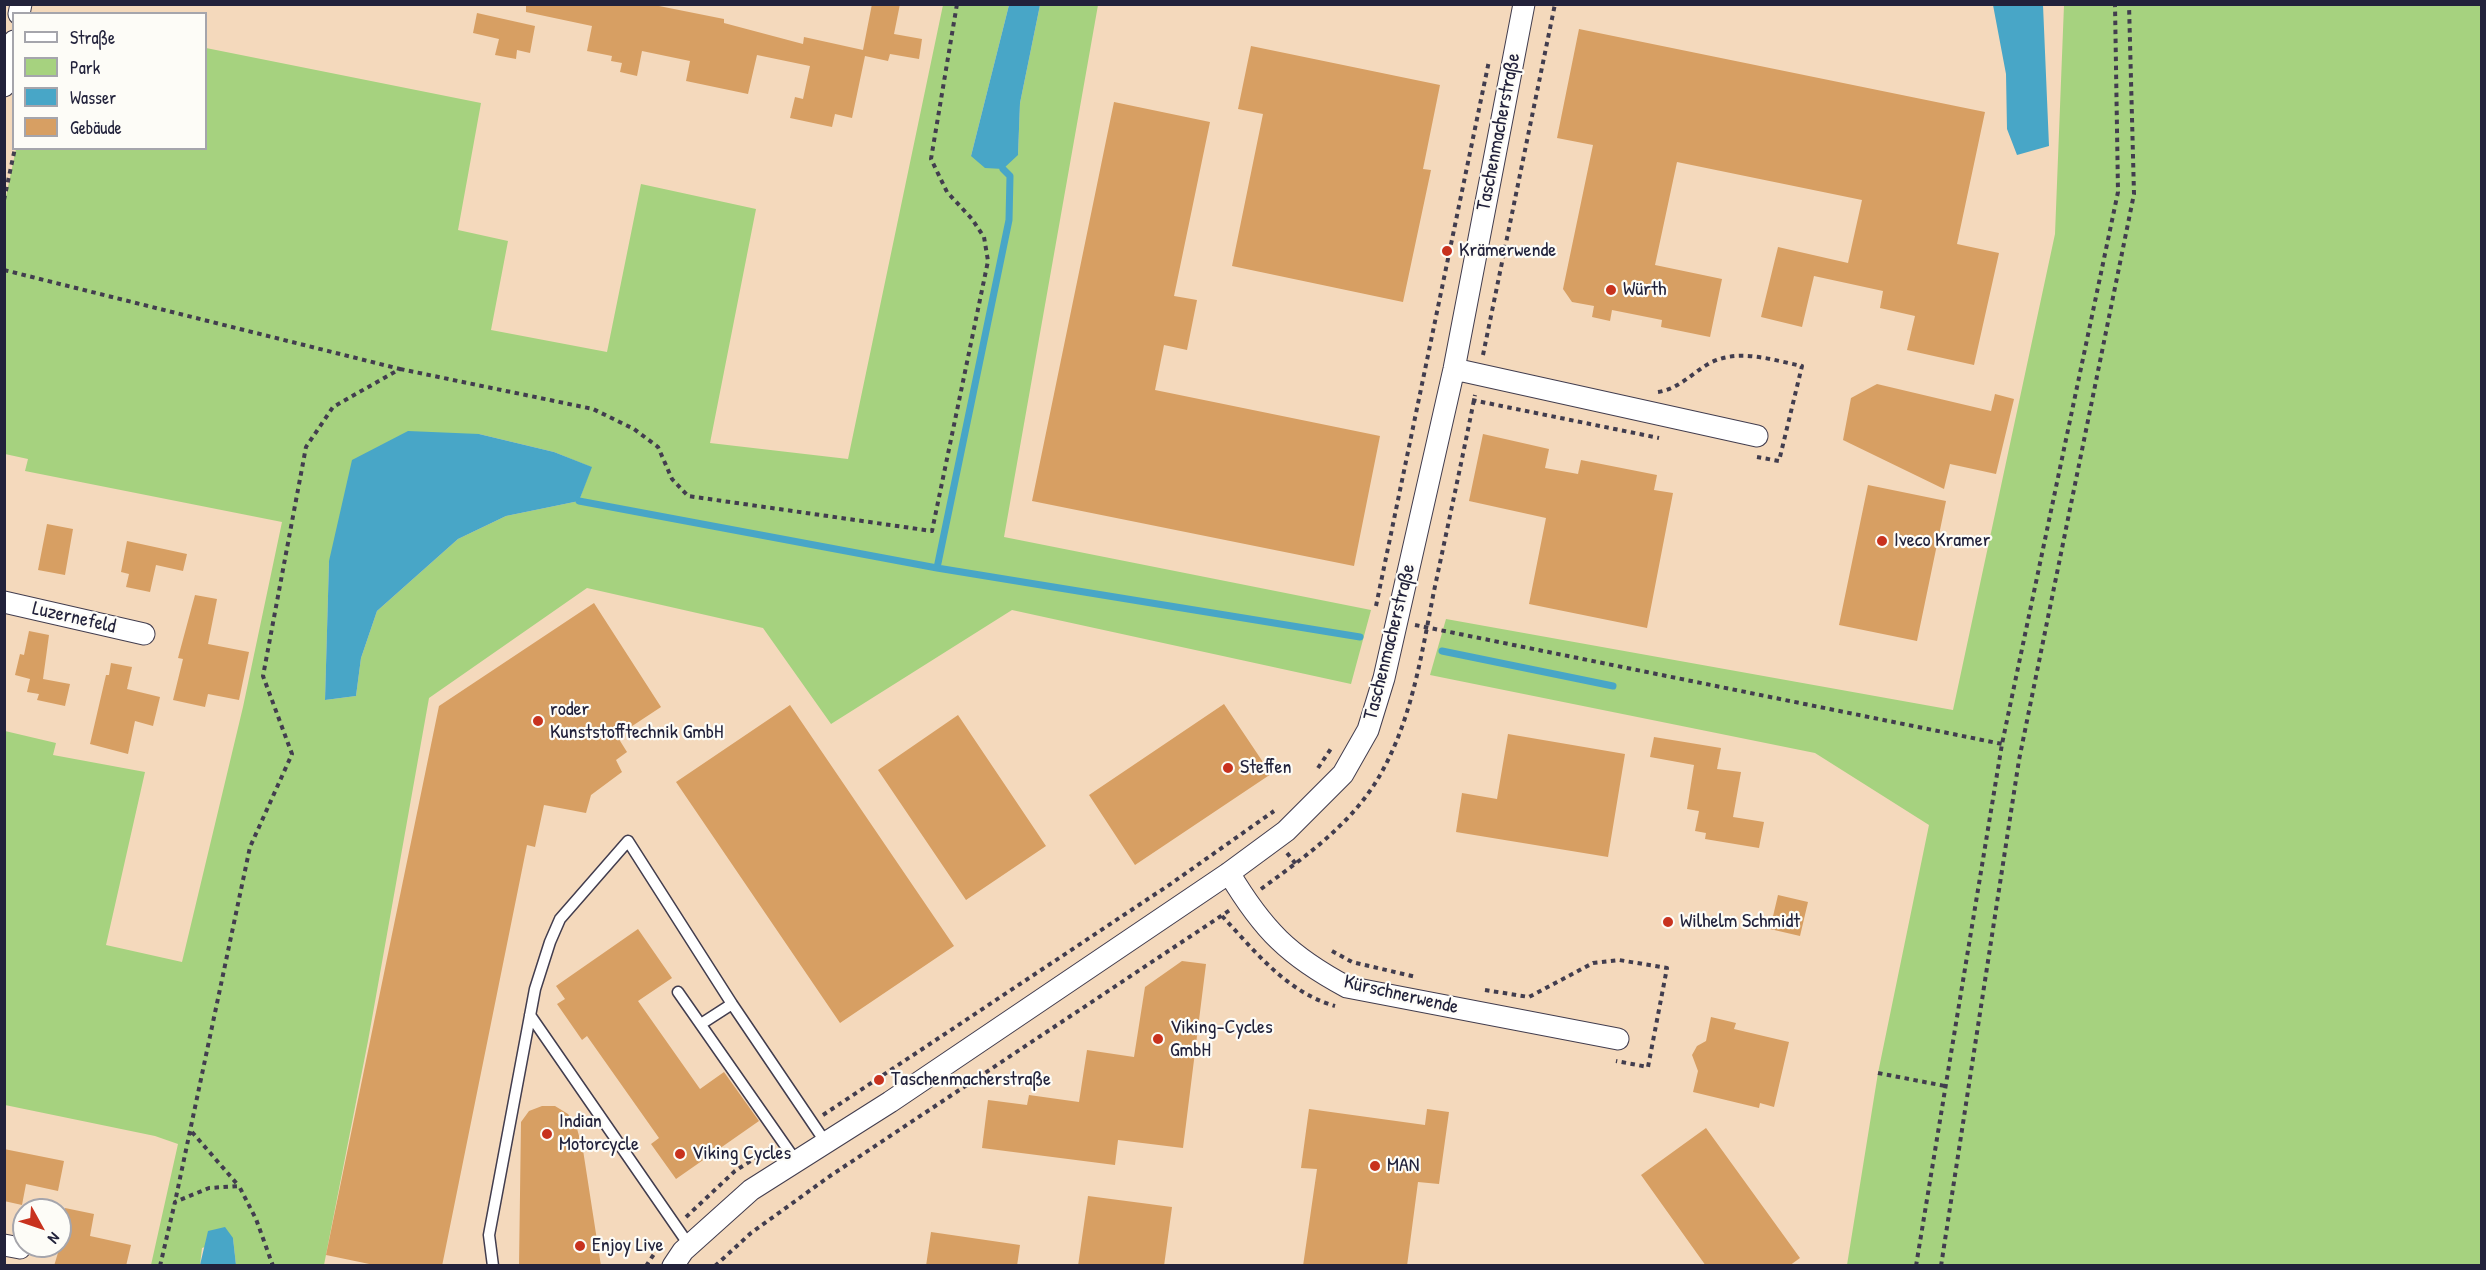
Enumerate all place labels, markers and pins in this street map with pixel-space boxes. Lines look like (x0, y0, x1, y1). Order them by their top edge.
place label: Krämerwende (1459, 239, 1556, 263)
marker: Krämerwende (1440, 244, 1454, 258)
place label: Würth (1623, 278, 1666, 302)
marker: Würth (1604, 283, 1618, 297)
place label: Iveco Kramer (1894, 529, 1990, 553)
marker: Iveco Kramer (1875, 534, 1889, 548)
place label: roder Kunststofftechnik GmbH (550, 698, 723, 745)
marker: roder Kunststofftechnik GmbH (531, 714, 545, 728)
place label: Steffen (1240, 756, 1292, 780)
marker: Steffen (1221, 761, 1235, 775)
place label: Wilhelm Schmidt (1680, 910, 1800, 934)
marker: Wilhelm Schmidt (1661, 915, 1675, 929)
place label: Viking-Cycles GmbH (1170, 1016, 1273, 1063)
marker: Viking-Cycles GmbH (1151, 1032, 1165, 1046)
place label: Taschenmacherstraße (891, 1068, 1051, 1092)
marker: Taschenmacherstraße (872, 1073, 886, 1087)
place label: Indian Motorcycle (559, 1110, 639, 1157)
marker: Indian Motorcycle (540, 1127, 554, 1141)
place label: Viking Cycles (692, 1142, 791, 1166)
marker: Viking Cycles (673, 1147, 687, 1161)
place label: MAN (1387, 1154, 1419, 1178)
marker: MAN (1368, 1159, 1382, 1173)
place label: Enjoy Live (592, 1234, 664, 1258)
marker: Enjoy Live (573, 1239, 587, 1253)

